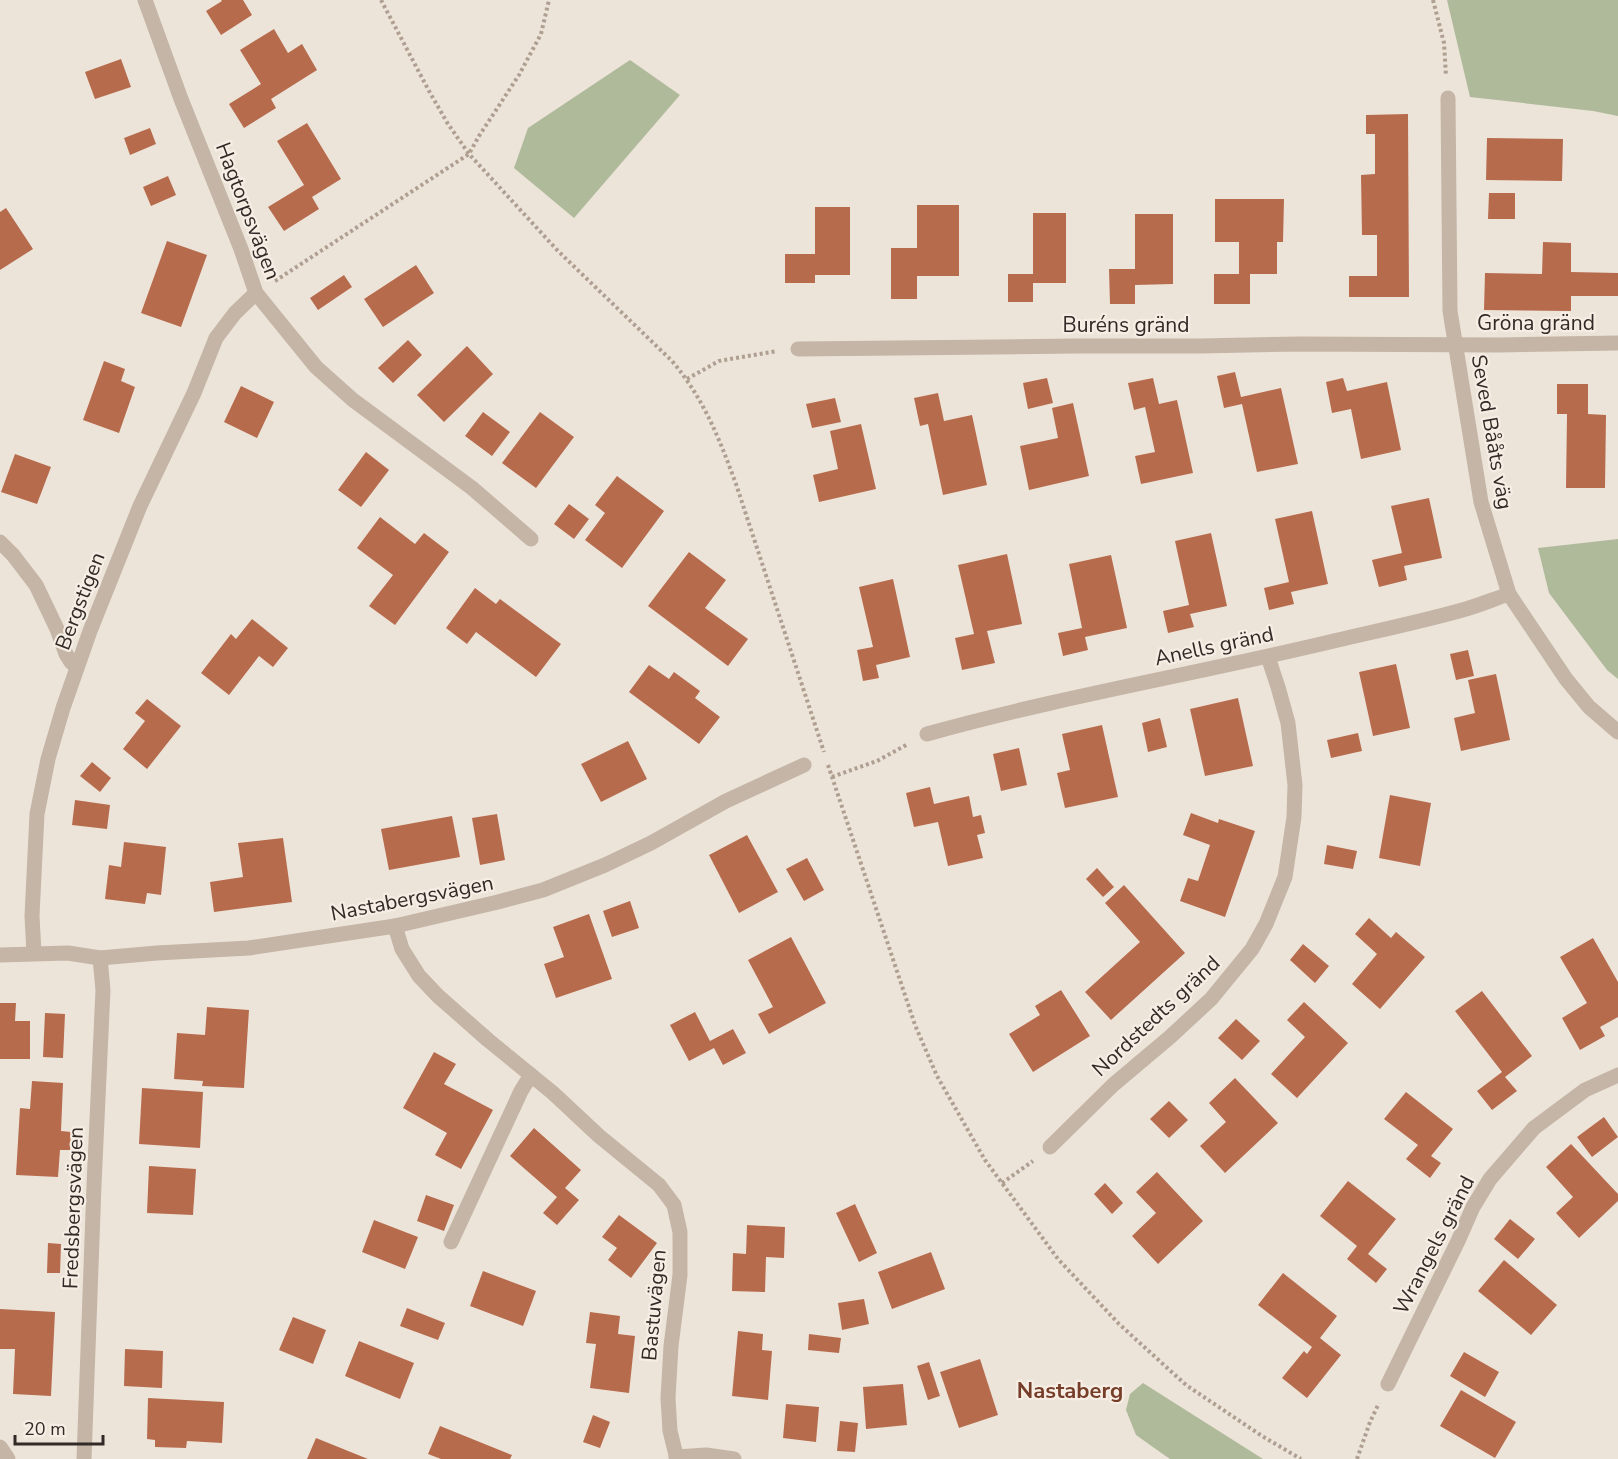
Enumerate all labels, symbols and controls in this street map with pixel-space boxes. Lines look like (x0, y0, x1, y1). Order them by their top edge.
street label: Hagtorpsvägen (209, 138, 287, 284)
street label: Gröna gränd (1477, 309, 1595, 337)
street label: Buréns gränd (1063, 311, 1189, 339)
street label: Seved Bååts väg (1465, 352, 1519, 512)
street label: Bergstigen (49, 548, 111, 654)
street label: Anells gränd (1152, 620, 1276, 672)
street label: Nastabergsvägen (328, 868, 496, 928)
street label: Nordstedts gränd (1086, 949, 1226, 1083)
street label: Fredsbergsvägen (56, 1126, 90, 1290)
street label: Wrangels gränd (1387, 1171, 1481, 1319)
street label: Bastuvägen (635, 1248, 673, 1362)
district label: Nastaberg (1017, 1376, 1123, 1406)
scale bar (15, 1408, 104, 1446)
text: 20 m (24, 1417, 66, 1441)

